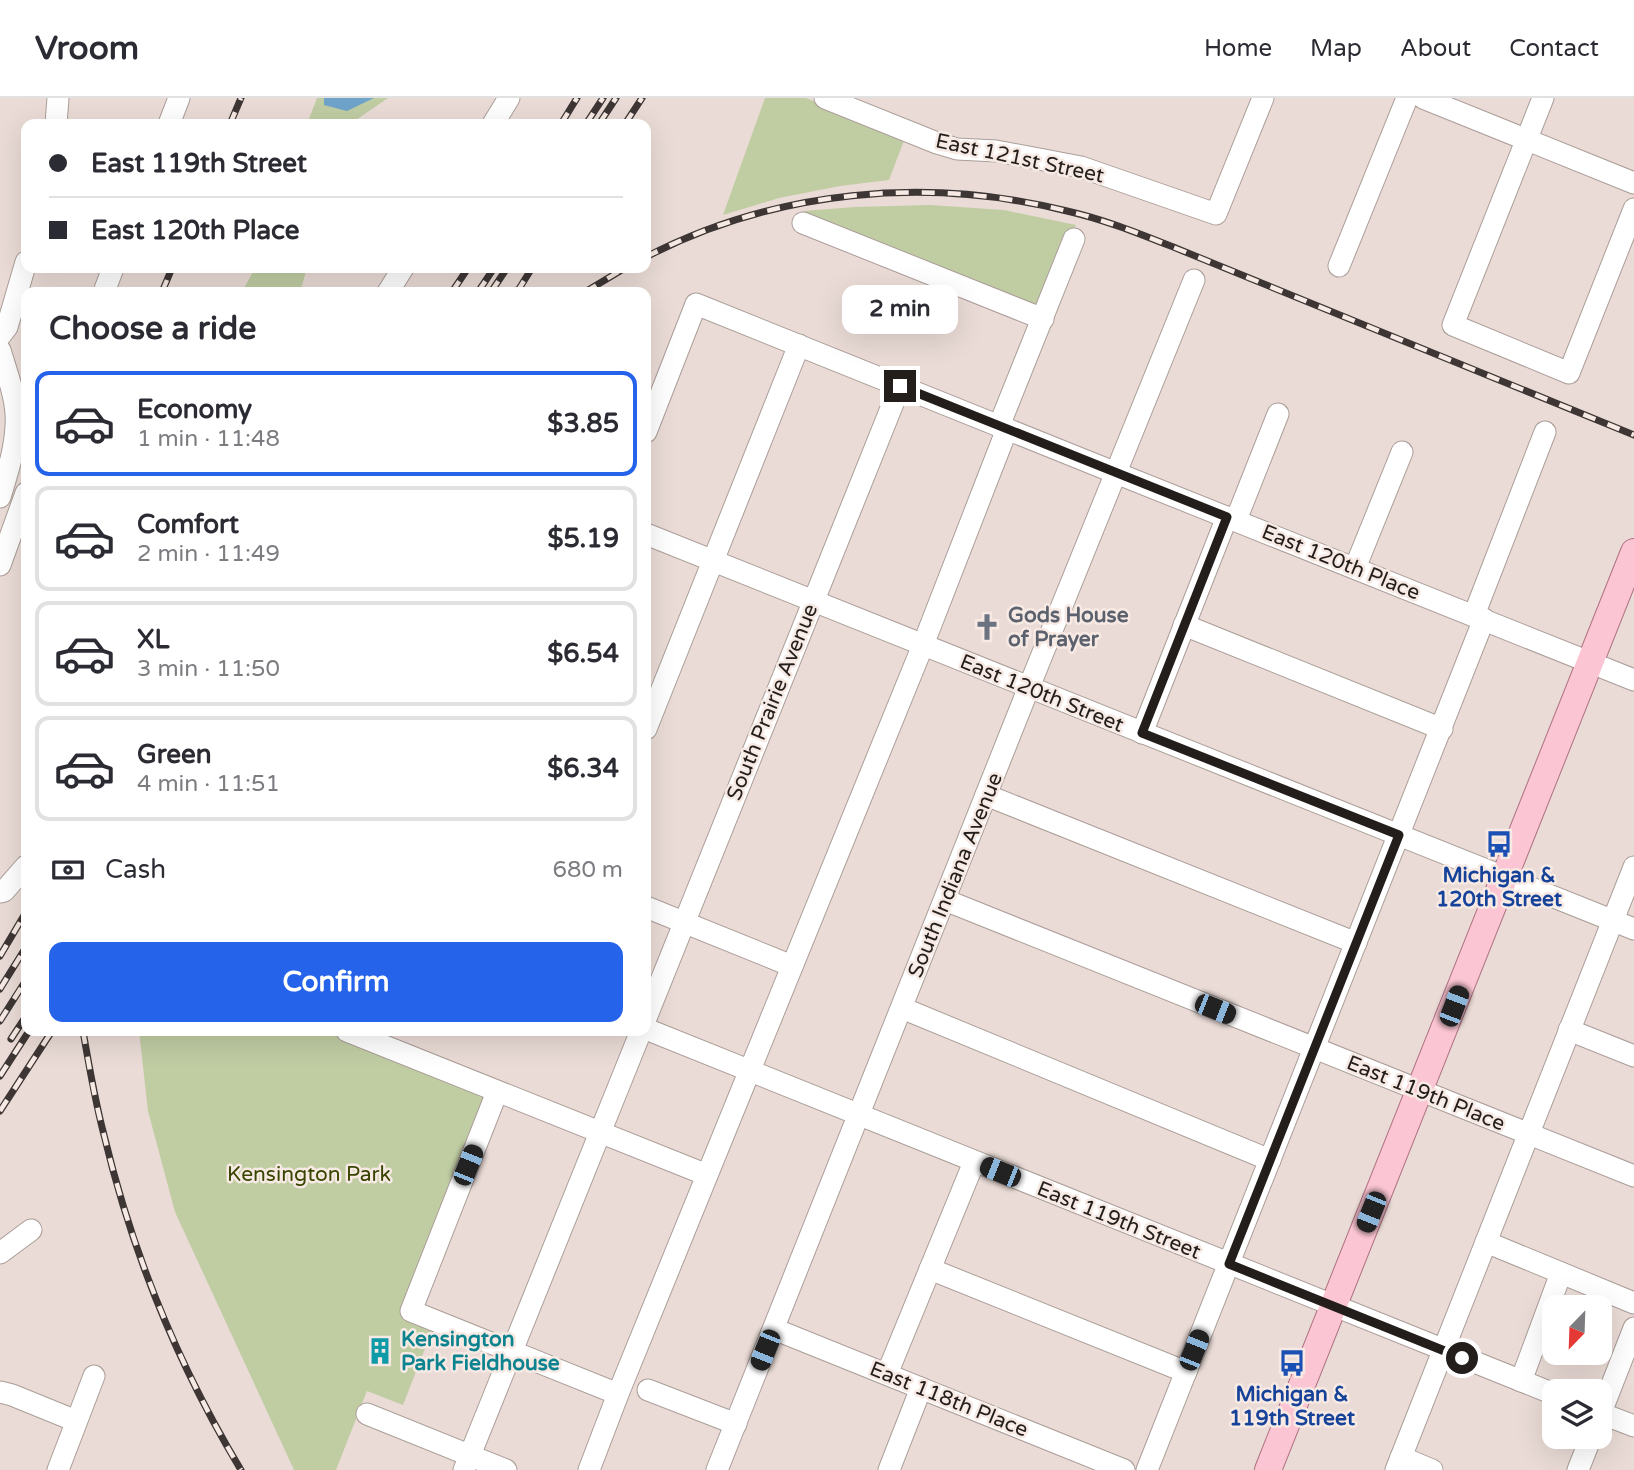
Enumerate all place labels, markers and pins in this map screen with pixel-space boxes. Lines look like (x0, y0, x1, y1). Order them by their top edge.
place label: Gods House of Prayer (1008, 603, 1129, 652)
church icon: Gods House of Prayer (972, 612, 1002, 642)
bus stop icon: Michigan & 120th Street (1484, 829, 1514, 859)
place label: Michigan & 120th Street (1436, 863, 1562, 912)
place label: Kensington Park Fieldhouse (401, 1327, 560, 1376)
building icon: Kensington Park Fieldhouse (365, 1336, 395, 1366)
bus stop icon: Michigan & 119th Street (1277, 1348, 1307, 1378)
place label: Michigan & 119th Street (1229, 1382, 1355, 1431)

